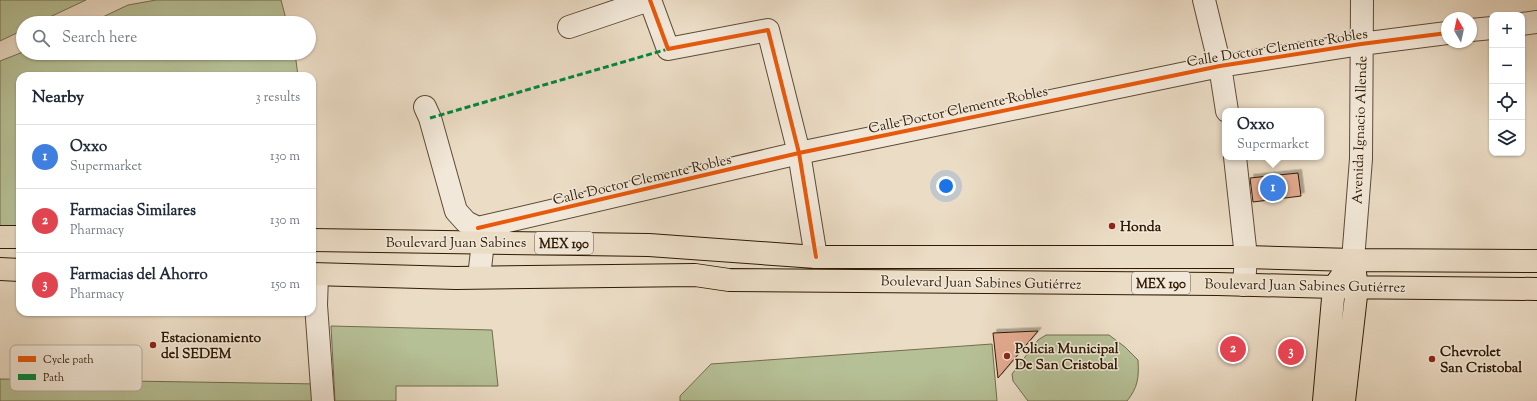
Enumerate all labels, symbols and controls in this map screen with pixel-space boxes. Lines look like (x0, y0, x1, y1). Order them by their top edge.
north arrow (1441, 12, 1477, 48)
map controls (1489, 12, 1525, 156)
button: + (1489, 12, 1525, 48)
search box (16, 16, 316, 60)
street label: Calle Doctor Clemente Robles (1185, 25, 1369, 73)
icon: search (30, 27, 52, 49)
text: Search here (62, 28, 137, 49)
button: − (1489, 48, 1525, 84)
street label: Avenida Ignacio Allende (1348, 56, 1374, 205)
street label: Calle Doctor Clemente Robles (867, 82, 1050, 140)
button: locate (1489, 84, 1525, 120)
text: Nearby (32, 86, 84, 110)
text: 3 results (255, 89, 300, 107)
popup (1222, 108, 1324, 160)
text: Oxxo (1237, 115, 1274, 136)
button: layers (1489, 120, 1525, 156)
text: Supermarket (1237, 136, 1309, 154)
text: Oxxo (70, 137, 107, 158)
text: 1 (43, 148, 47, 166)
text: 130 m (270, 148, 300, 166)
street label: Calle Doctor Clemente Robles (551, 151, 734, 211)
text: Supermarket (70, 158, 142, 176)
pin: 1 (1260, 173, 1286, 203)
your location (936, 176, 956, 196)
text: Farmacias Similares (70, 201, 196, 222)
text: 2 (42, 212, 48, 230)
text: 130 m (270, 212, 300, 230)
place label: Honda (1120, 218, 1162, 238)
marker: Honda (1107, 221, 1117, 231)
text: Pharmacy (70, 222, 124, 240)
road number: MEX 190 (535, 232, 593, 254)
street label: Boulevard Juan Sabines (386, 234, 526, 254)
text: Farmacias del Ahorro (70, 265, 208, 286)
street label: Boulevard Juan Sabines Gutiérrez (880, 272, 1081, 296)
road number: MEX 190 (1132, 272, 1190, 294)
street label: Boulevard Juan Sabines Gutiérrez (1204, 275, 1405, 299)
text: 3 (42, 276, 48, 294)
text: 150 m (271, 276, 300, 294)
text: Pharmacy (70, 286, 124, 304)
place label: Estacionamiento del SEDEM (161, 329, 262, 365)
pin: 2 (1220, 334, 1246, 364)
pin: 3 (1278, 337, 1304, 367)
marker: Estacionamiento del SEDEM (148, 340, 158, 350)
place label: Policia Municipal De San Cristobal (1015, 340, 1119, 376)
place label: Chevrolet San Cristobal (1440, 343, 1522, 379)
legend (10, 345, 142, 391)
marker: Policia Municipal De San Cristobal (1002, 351, 1012, 361)
text: Cycle path (43, 352, 94, 368)
marker: Chevrolet San Cristobal (1427, 354, 1437, 364)
text: Path (43, 370, 65, 386)

